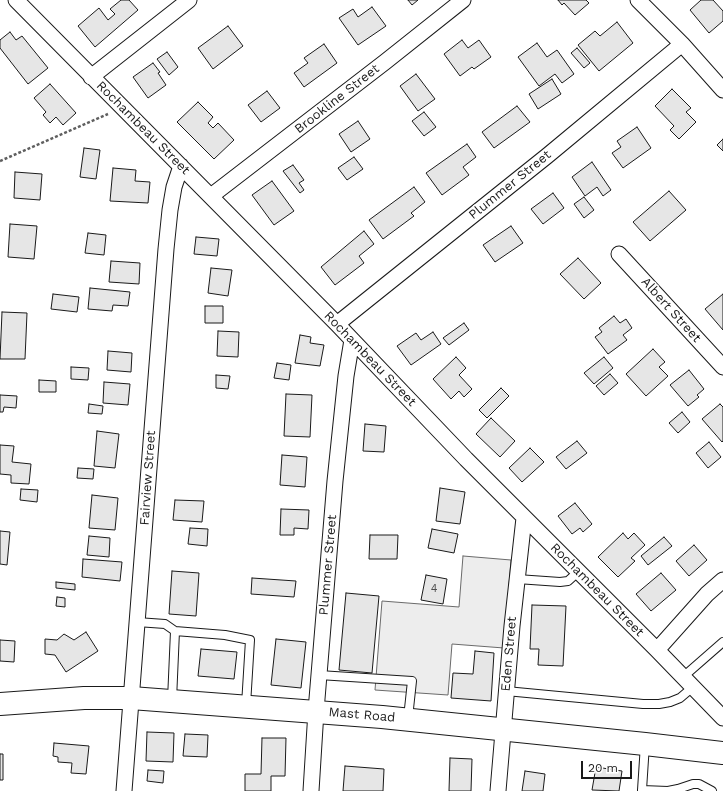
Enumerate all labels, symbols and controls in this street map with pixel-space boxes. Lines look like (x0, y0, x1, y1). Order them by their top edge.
street label: Brookline Street (292, 61, 382, 137)
street label: Rochambeau Street (93, 78, 193, 178)
street label: Plummer Street (466, 147, 554, 223)
street label: Albert Street (638, 274, 704, 346)
street label: Rochambeau Street (321, 308, 419, 410)
street label: Fairview Street (137, 430, 159, 526)
street label: Plummer Street (316, 514, 340, 616)
street label: Rochambeau Street (547, 540, 647, 640)
house number: 4 (431, 582, 437, 596)
street label: Eden Street (498, 616, 520, 692)
street label: Mast Road (328, 704, 396, 726)
scale bar (583, 753, 634, 779)
text: 20 m (588, 761, 618, 775)

